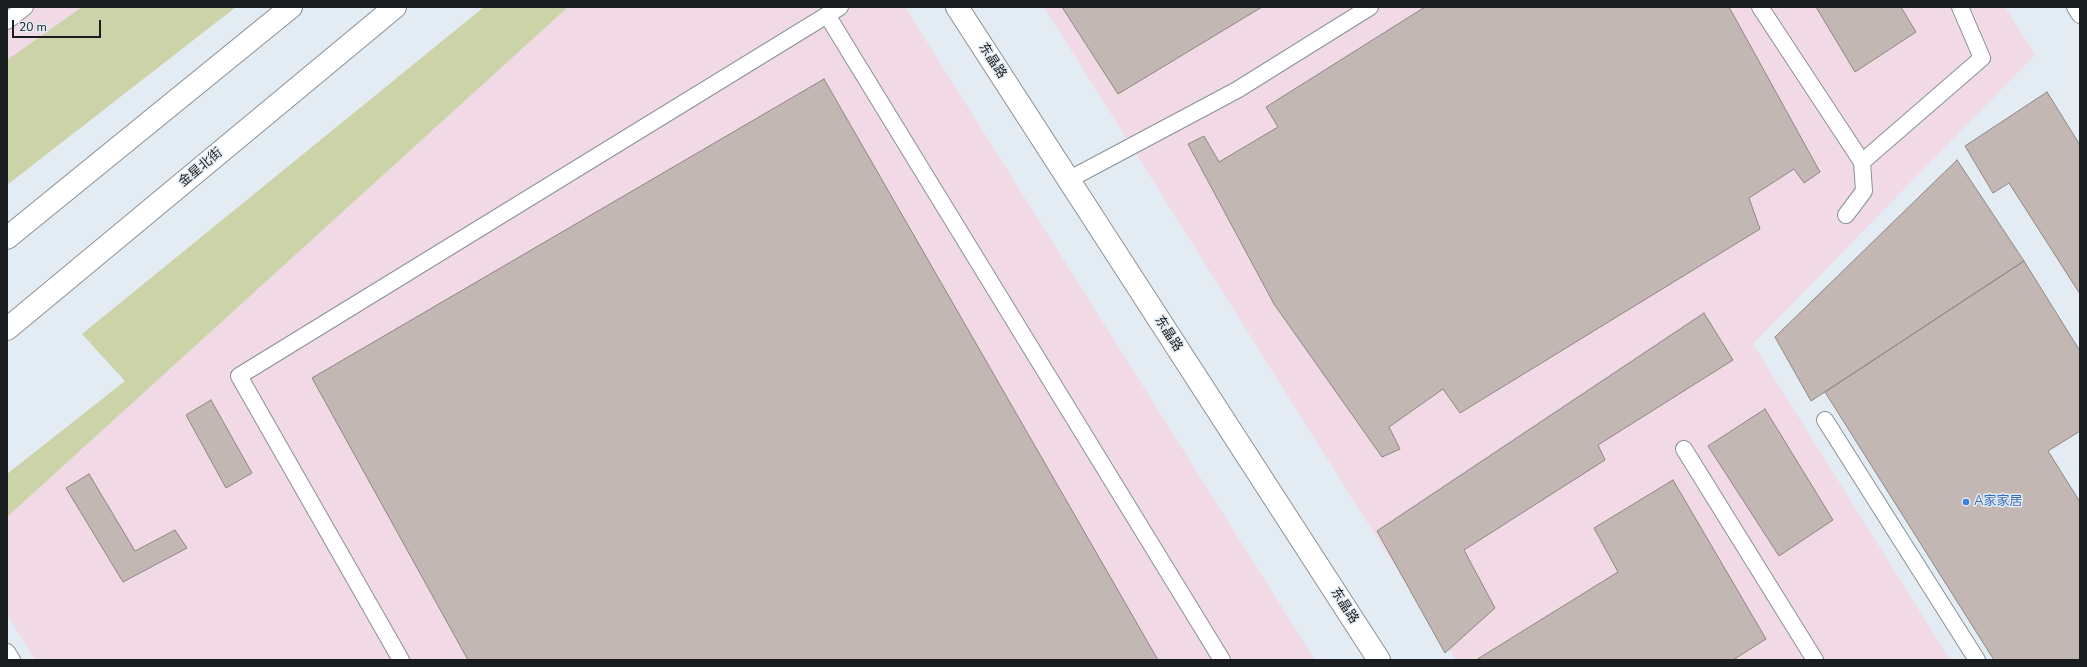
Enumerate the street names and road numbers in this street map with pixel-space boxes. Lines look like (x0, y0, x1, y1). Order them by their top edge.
street label: 东晶路 (975, 40, 1009, 82)
street label: 金星北街 (176, 145, 226, 191)
street label: 东晶路 (1151, 313, 1185, 355)
street label: 东晶路 (1327, 585, 1361, 627)

